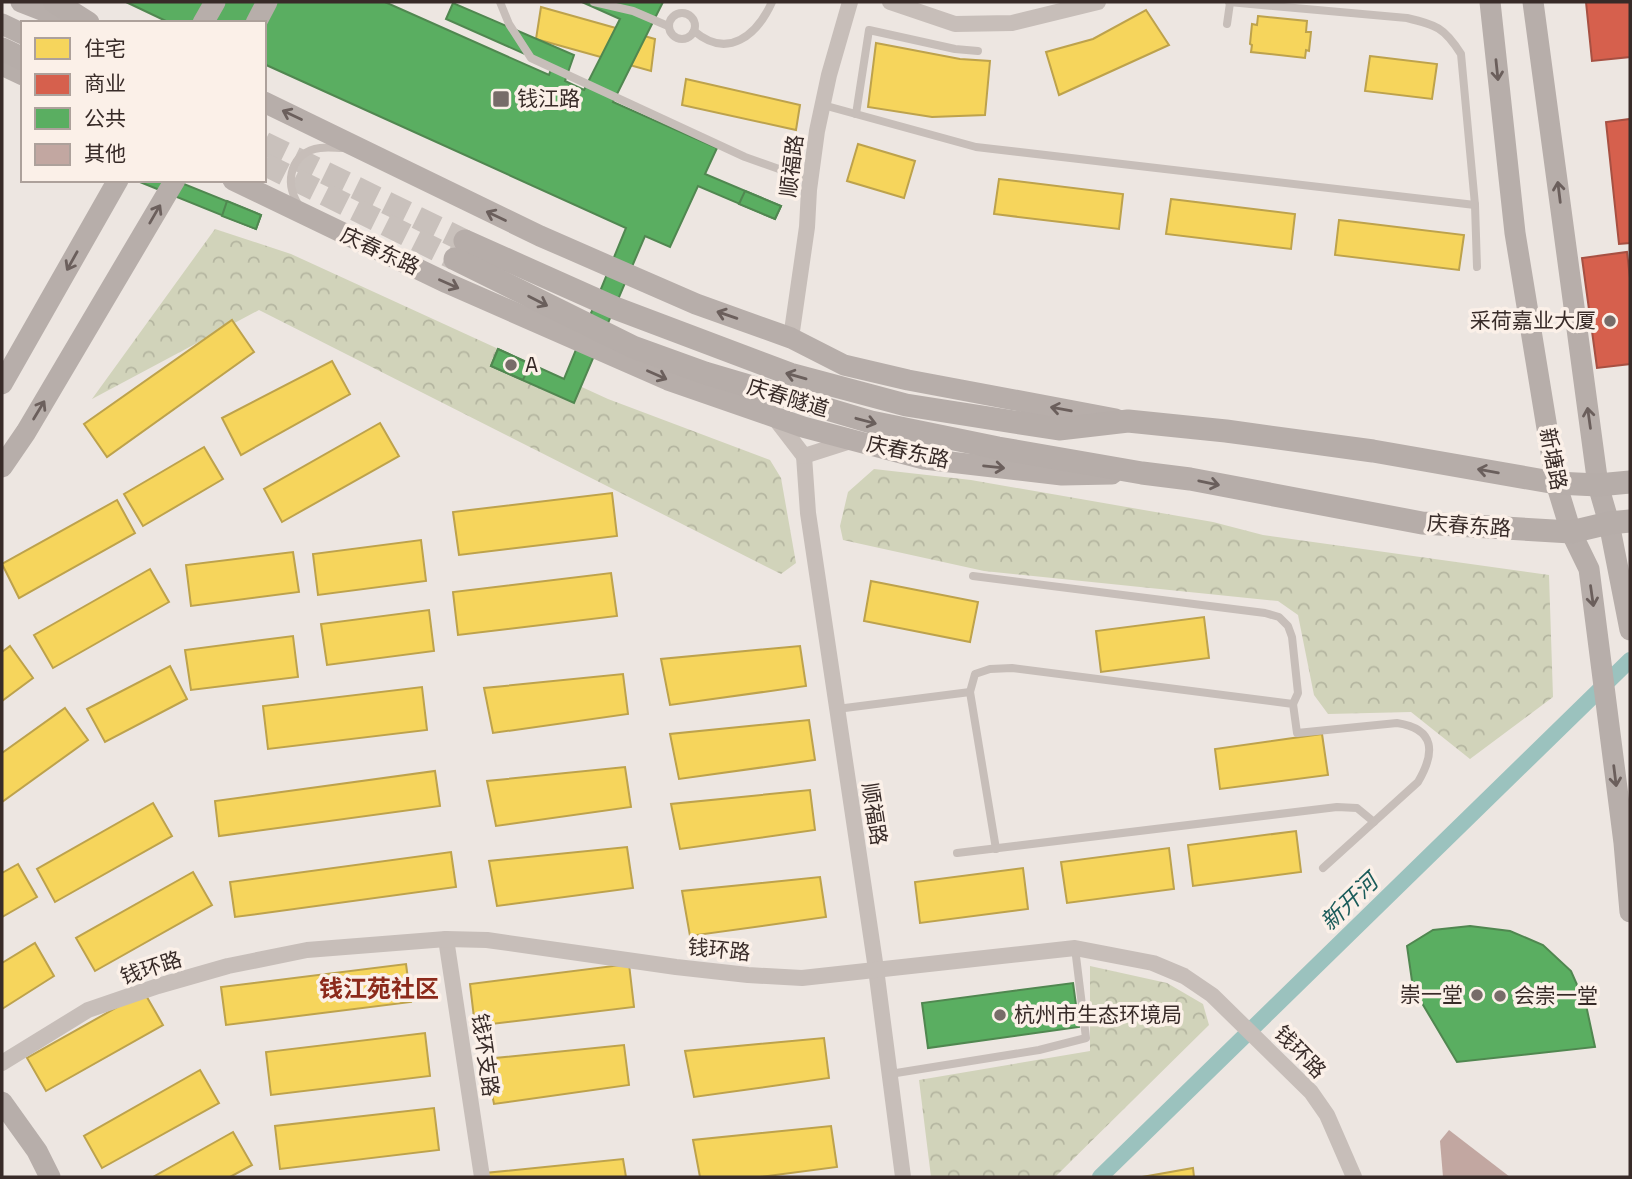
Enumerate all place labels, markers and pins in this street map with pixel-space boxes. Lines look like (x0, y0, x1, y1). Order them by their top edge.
place label: 钱江路 (517, 85, 580, 112)
marker: 钱江路 (491, 89, 511, 109)
place label: 采荷嘉业大厦 (1470, 307, 1596, 334)
marker: 采荷嘉业大厦 (1602, 313, 1618, 329)
place label: A (525, 351, 538, 378)
marker: A (503, 357, 519, 373)
place label: 崇一堂 (1400, 981, 1463, 1008)
place label: 会崇一堂 (1514, 982, 1598, 1009)
marker: 崇一堂 (1469, 987, 1485, 1003)
marker: 会崇一堂 (1492, 988, 1508, 1004)
place label: 杭州市生态环境局 (1014, 1001, 1182, 1028)
marker: 杭州市生态环境局 (992, 1007, 1008, 1023)

